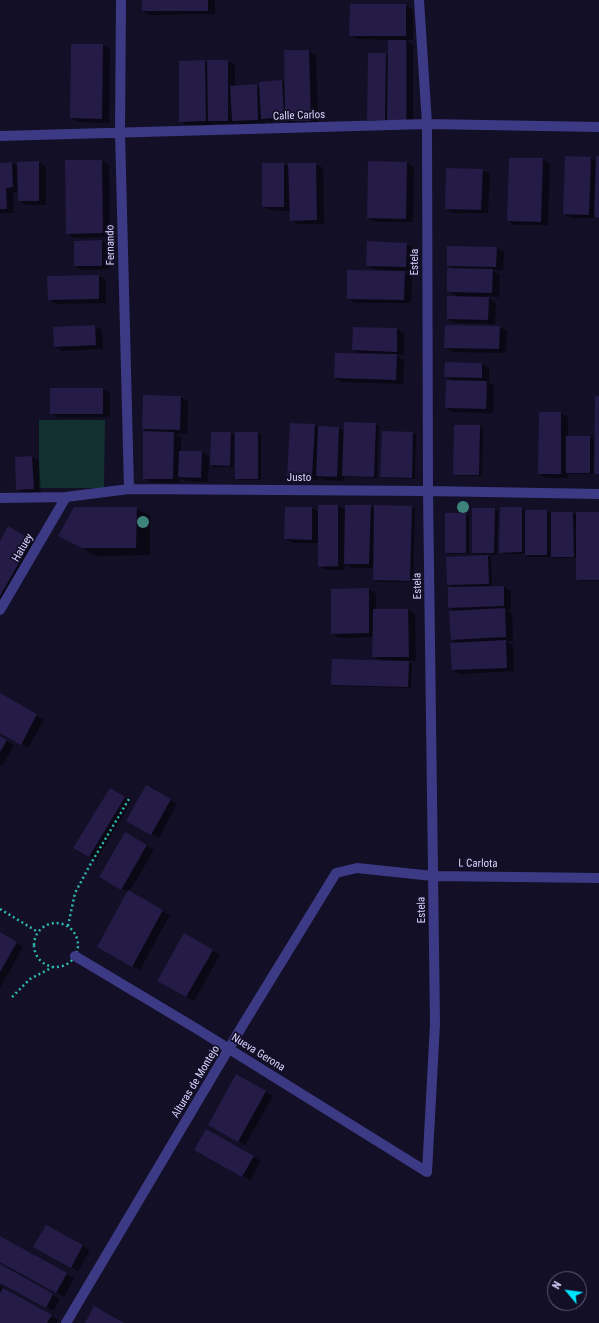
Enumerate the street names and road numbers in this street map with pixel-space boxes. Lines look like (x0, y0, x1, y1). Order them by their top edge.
street label: Calle Carlos (273, 108, 325, 124)
street label: Fernando (104, 225, 118, 265)
street label: Estela (408, 249, 422, 275)
street label: Justo (287, 471, 311, 485)
street label: Hatuey (10, 532, 36, 564)
street label: Estela (411, 573, 425, 599)
street label: L Carlota (458, 857, 498, 871)
street label: Estela (415, 897, 429, 923)
street label: Nueva Gerona (229, 1031, 287, 1075)
street label: Alturas de Montejo (169, 1043, 223, 1121)

